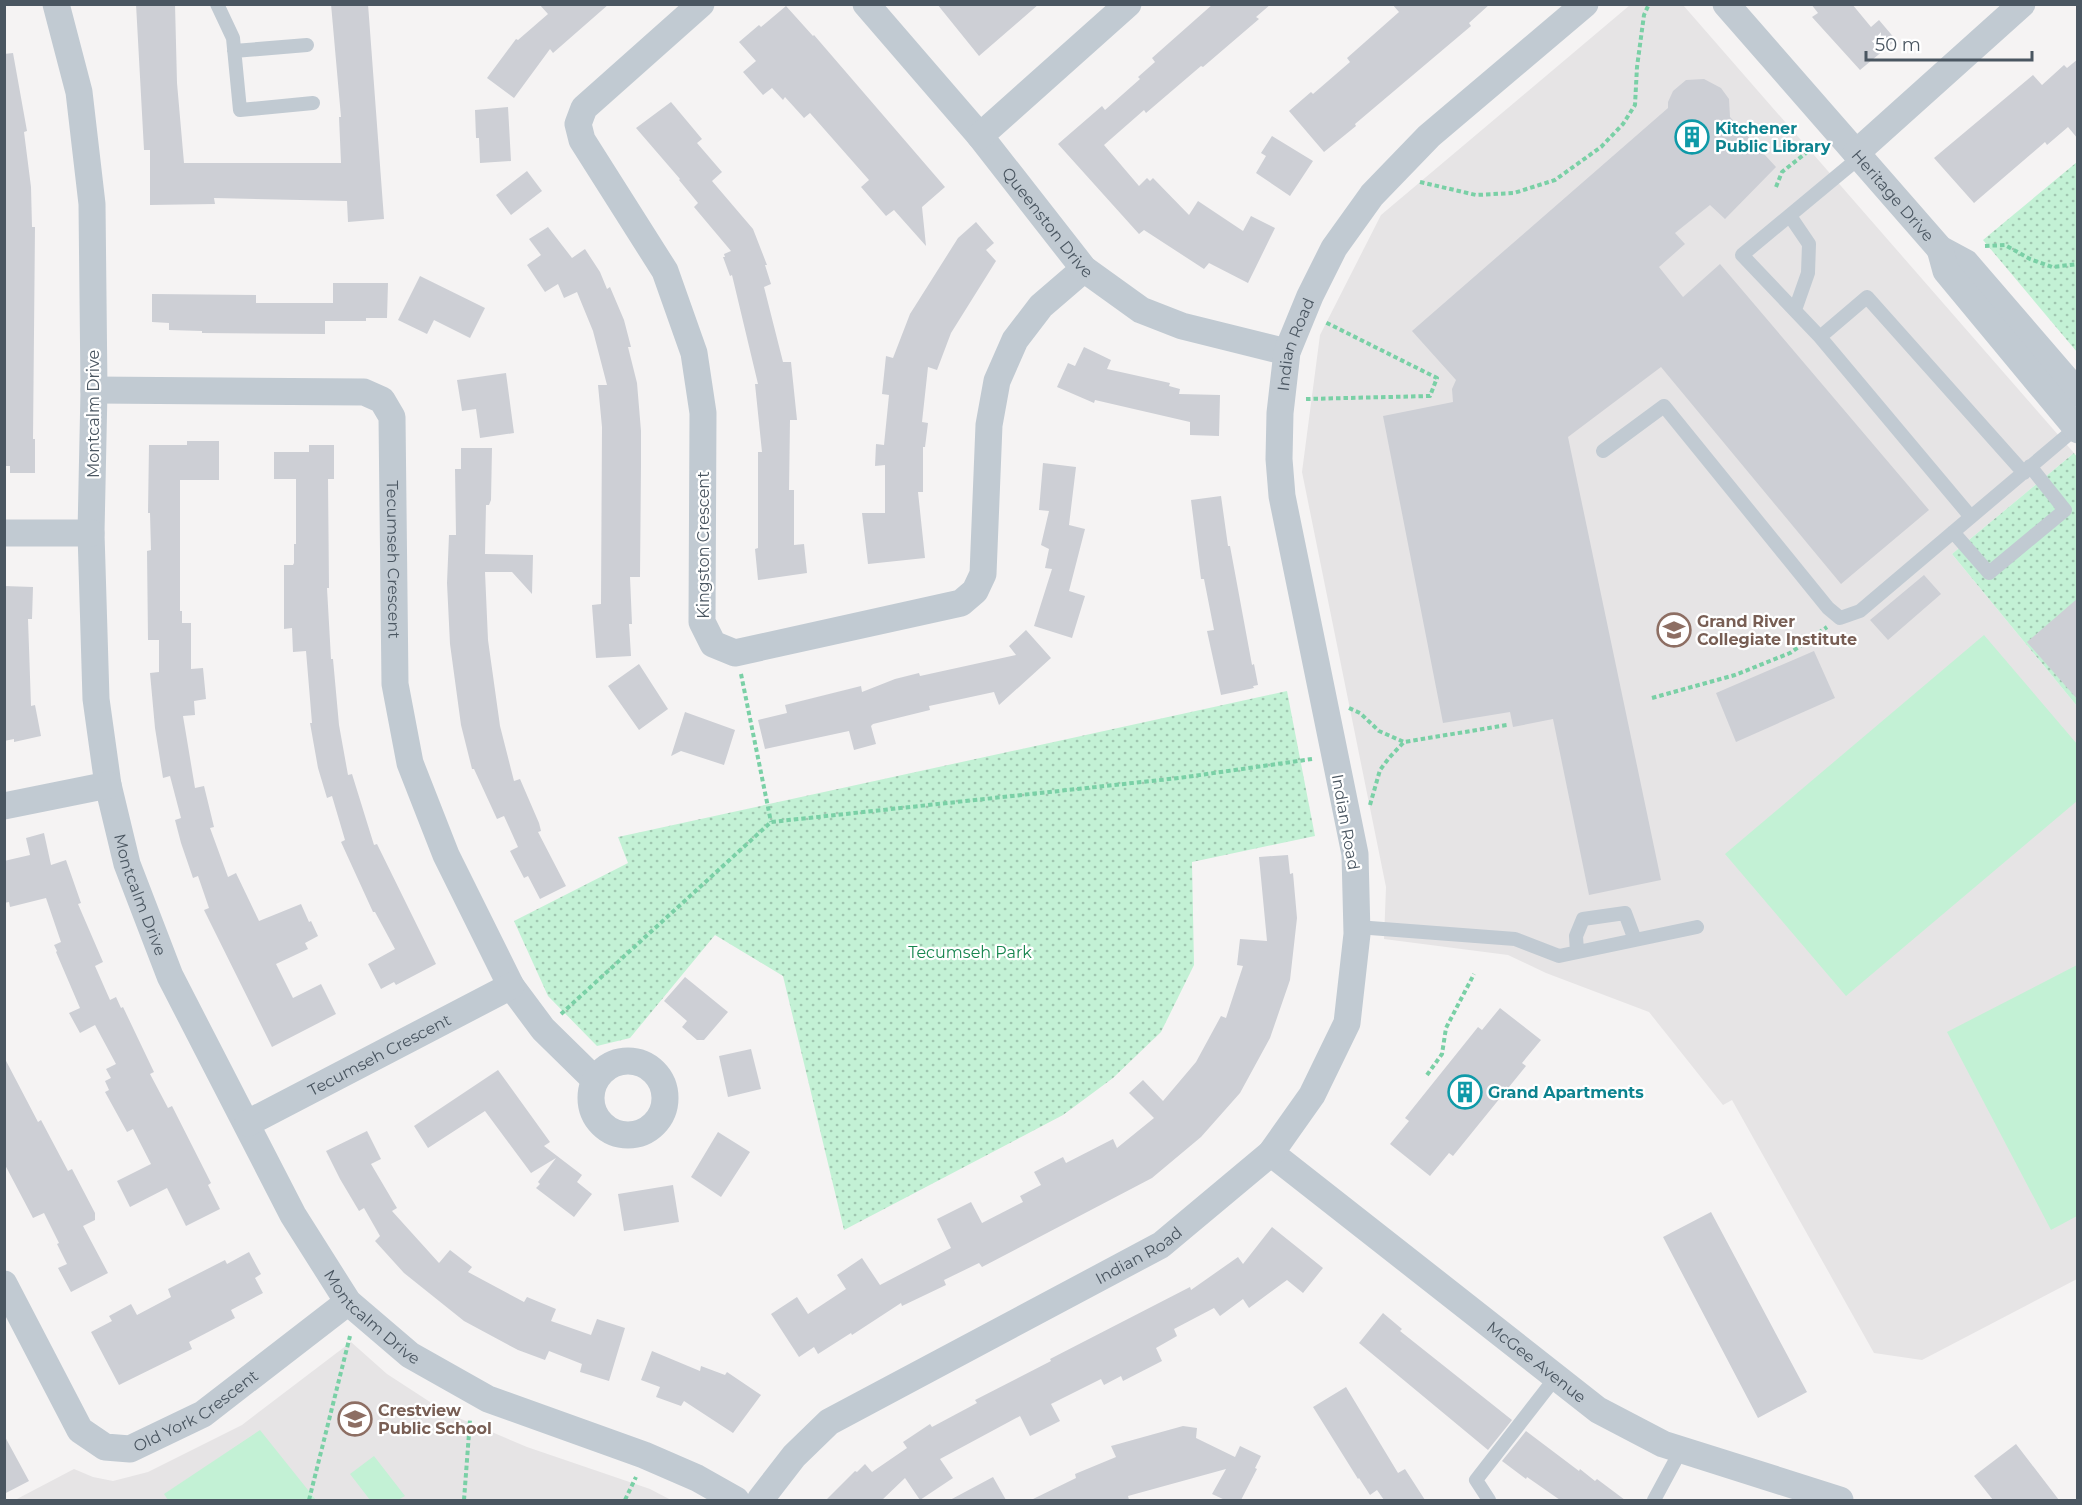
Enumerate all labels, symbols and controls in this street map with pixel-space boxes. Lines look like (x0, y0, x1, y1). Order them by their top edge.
scale bar (1866, 24, 2032, 62)
text: 50 m (1875, 34, 1921, 56)
building icon: Kitchener Public Library (1674, 119, 1710, 155)
place label: Kitchener Public Library (1715, 119, 1831, 156)
street label: Heritage Drive (1848, 146, 1938, 245)
street label: Queenston Drive (998, 163, 1096, 282)
street label: Indian Road (1274, 295, 1318, 392)
street label: Montcalm Drive (84, 350, 103, 478)
street label: Kingston Crescent (694, 471, 713, 619)
street label: Tecumseh Crescent (383, 480, 403, 639)
school or university icon: Grand River Collegiate Institute (1656, 612, 1692, 648)
place label: Grand River Collegiate Institute (1697, 612, 1857, 649)
street label: Indian Road (1328, 773, 1363, 872)
street label: Montcalm Drive (110, 832, 170, 958)
park label: Tecumseh Park (908, 943, 1032, 962)
street label: Tecumseh Crescent (305, 1010, 454, 1100)
building icon: Grand Apartments (1447, 1074, 1483, 1110)
place label: Grand Apartments (1488, 1083, 1644, 1102)
street label: Indian Road (1092, 1223, 1186, 1288)
street label: Montcalm Drive (320, 1266, 423, 1369)
street label: McGee Avenue (1483, 1318, 1590, 1407)
street label: Old York Crescent (130, 1366, 262, 1456)
school or university icon: Crestview Public School (337, 1401, 373, 1437)
place label: Crestview Public School (378, 1401, 492, 1438)

